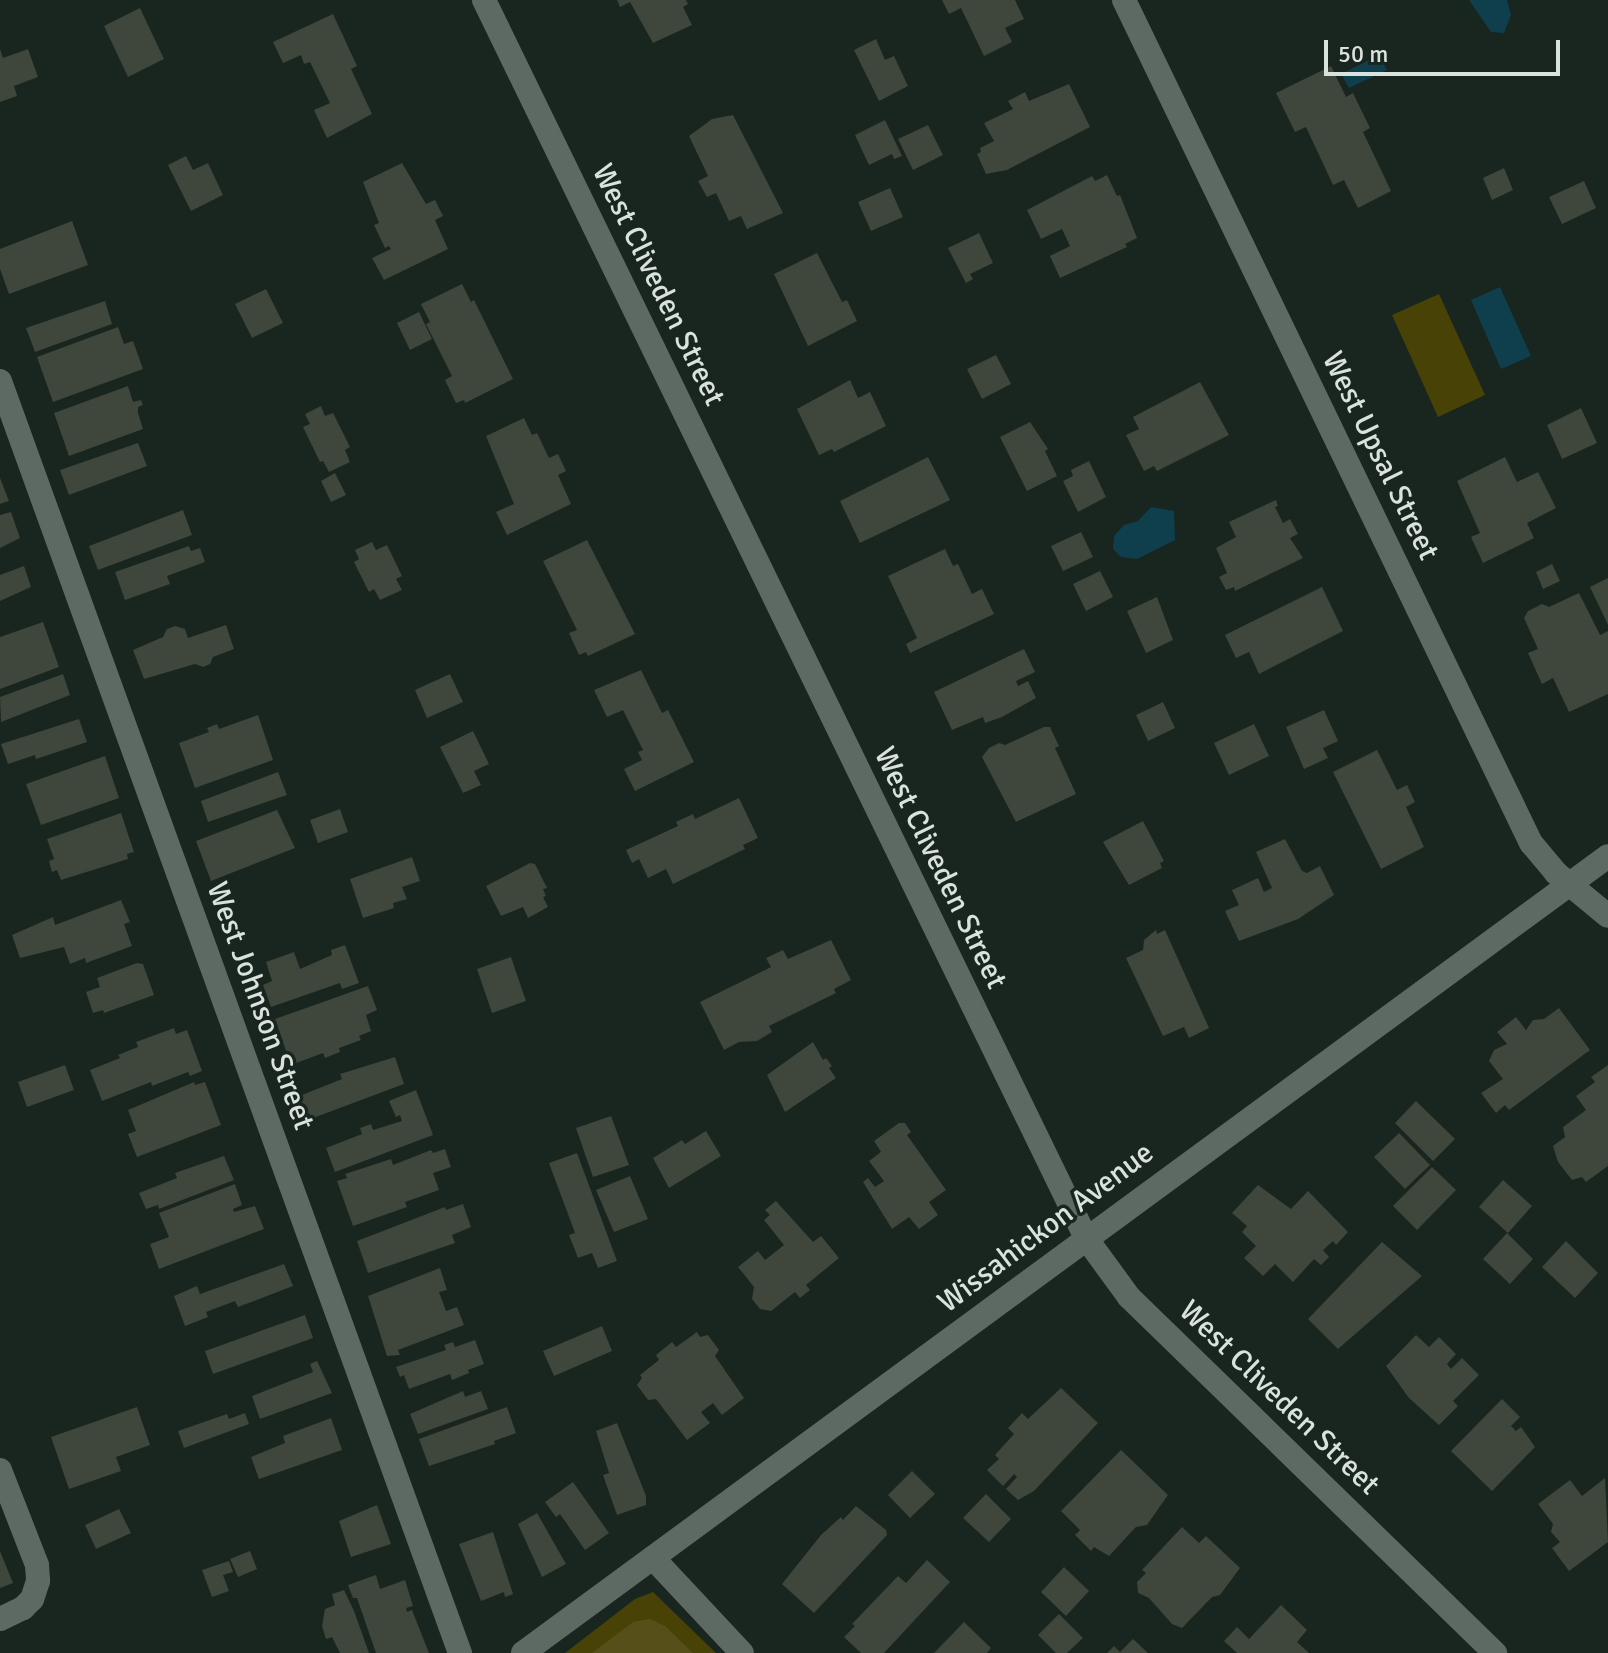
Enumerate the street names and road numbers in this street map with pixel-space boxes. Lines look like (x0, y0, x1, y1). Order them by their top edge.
street label: West Cliveden Street (584, 158, 732, 412)
street label: West Upsal Street (1314, 346, 1446, 566)
street label: West Cliveden Street (866, 741, 1014, 995)
street label: West Johnson Street (198, 877, 322, 1135)
street label: Wissahickon Avenue (931, 1135, 1161, 1321)
street label: West Cliveden Street (1171, 1293, 1387, 1503)

